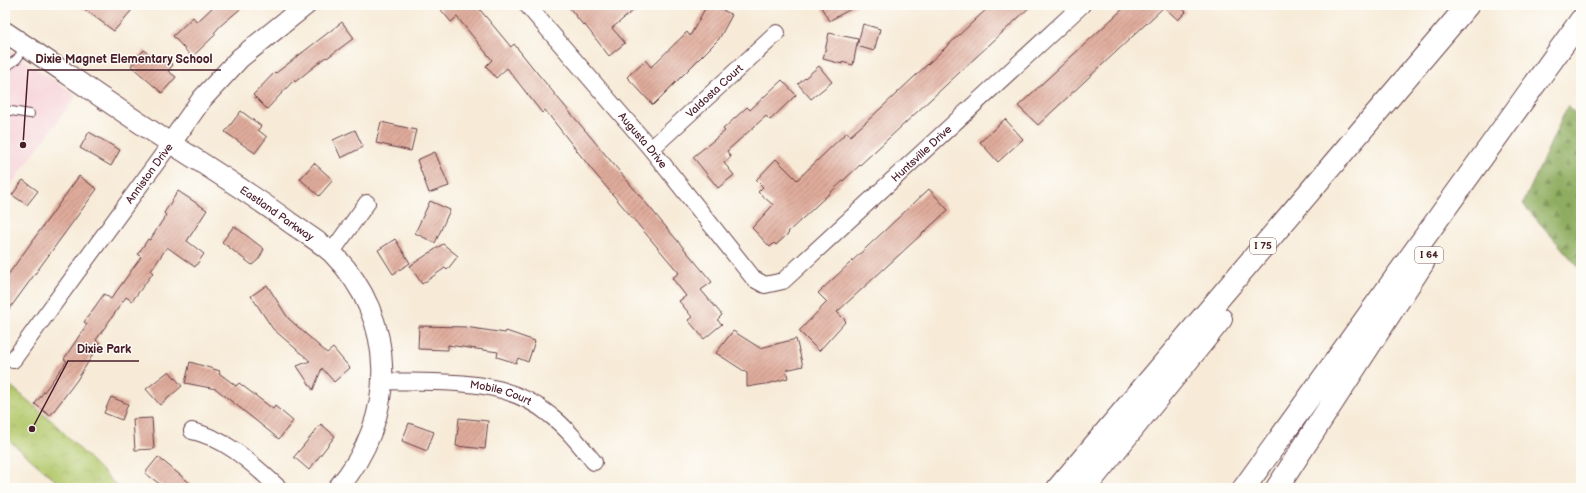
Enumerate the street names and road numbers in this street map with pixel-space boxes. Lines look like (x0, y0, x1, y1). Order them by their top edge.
street label: Valdosta Court (683, 61, 746, 120)
street label: Augusta Drive (616, 110, 670, 171)
street label: Huntsville Drive (888, 122, 954, 184)
street label: Anniston Drive (123, 140, 176, 206)
street label: Eastland Parkway (238, 183, 317, 243)
road number: I 75 (1250, 238, 1276, 254)
road number: I 64 (1415, 247, 1443, 263)
street label: Mobile Court (469, 378, 535, 408)

